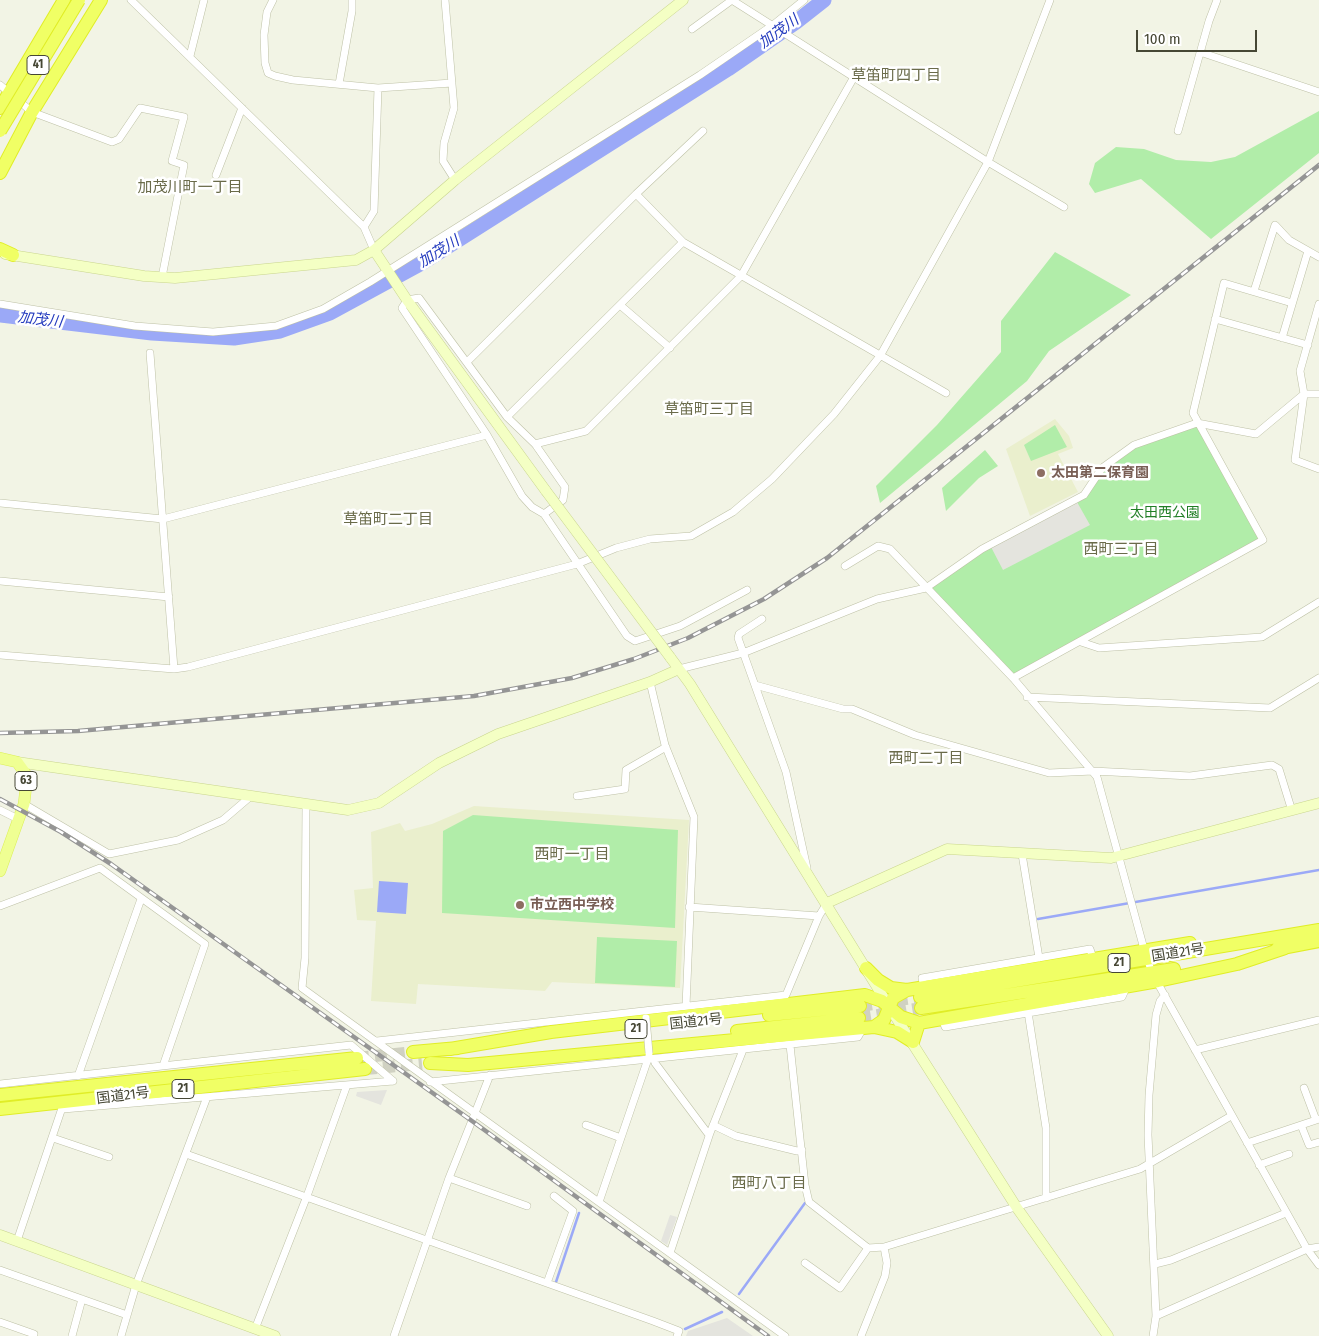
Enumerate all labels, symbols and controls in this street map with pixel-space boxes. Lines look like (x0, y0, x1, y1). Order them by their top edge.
water label: 加茂川 (756, 11, 802, 53)
scale bar (1139, 20, 1260, 52)
text: 100 m (1144, 30, 1181, 48)
road number: 41 (27, 56, 49, 74)
district label: 草笛町四丁目 (851, 67, 941, 85)
district label: 加茂川町一丁目 (138, 179, 242, 197)
water label: 加茂川 (415, 232, 463, 272)
water label: 加茂川 (17, 308, 63, 332)
district label: 草笛町三丁目 (664, 401, 754, 419)
place label: 太田第二保育園 (1051, 465, 1149, 481)
marker: 太田第二保育園 (1035, 467, 1047, 479)
park label: 太田西公園 (1130, 505, 1200, 521)
district label: 草笛町二丁目 (343, 511, 433, 529)
district label: 西町三丁目 (1084, 541, 1158, 559)
district label: 西町二丁目 (889, 750, 963, 768)
road number: 63 (15, 771, 37, 790)
district label: 西町一丁目 (535, 846, 609, 864)
place label: 市立西中学校 (530, 897, 614, 913)
marker: 市立西中学校 (514, 899, 526, 911)
street label: 国道21号 (1150, 941, 1206, 965)
road number: 21 (1108, 954, 1130, 972)
street label: 国道21号 (669, 1011, 723, 1033)
road number: 21 (625, 1020, 647, 1038)
road number: 21 (172, 1080, 194, 1098)
street label: 国道21号 (96, 1084, 150, 1108)
district label: 西町八丁目 (732, 1175, 806, 1193)

